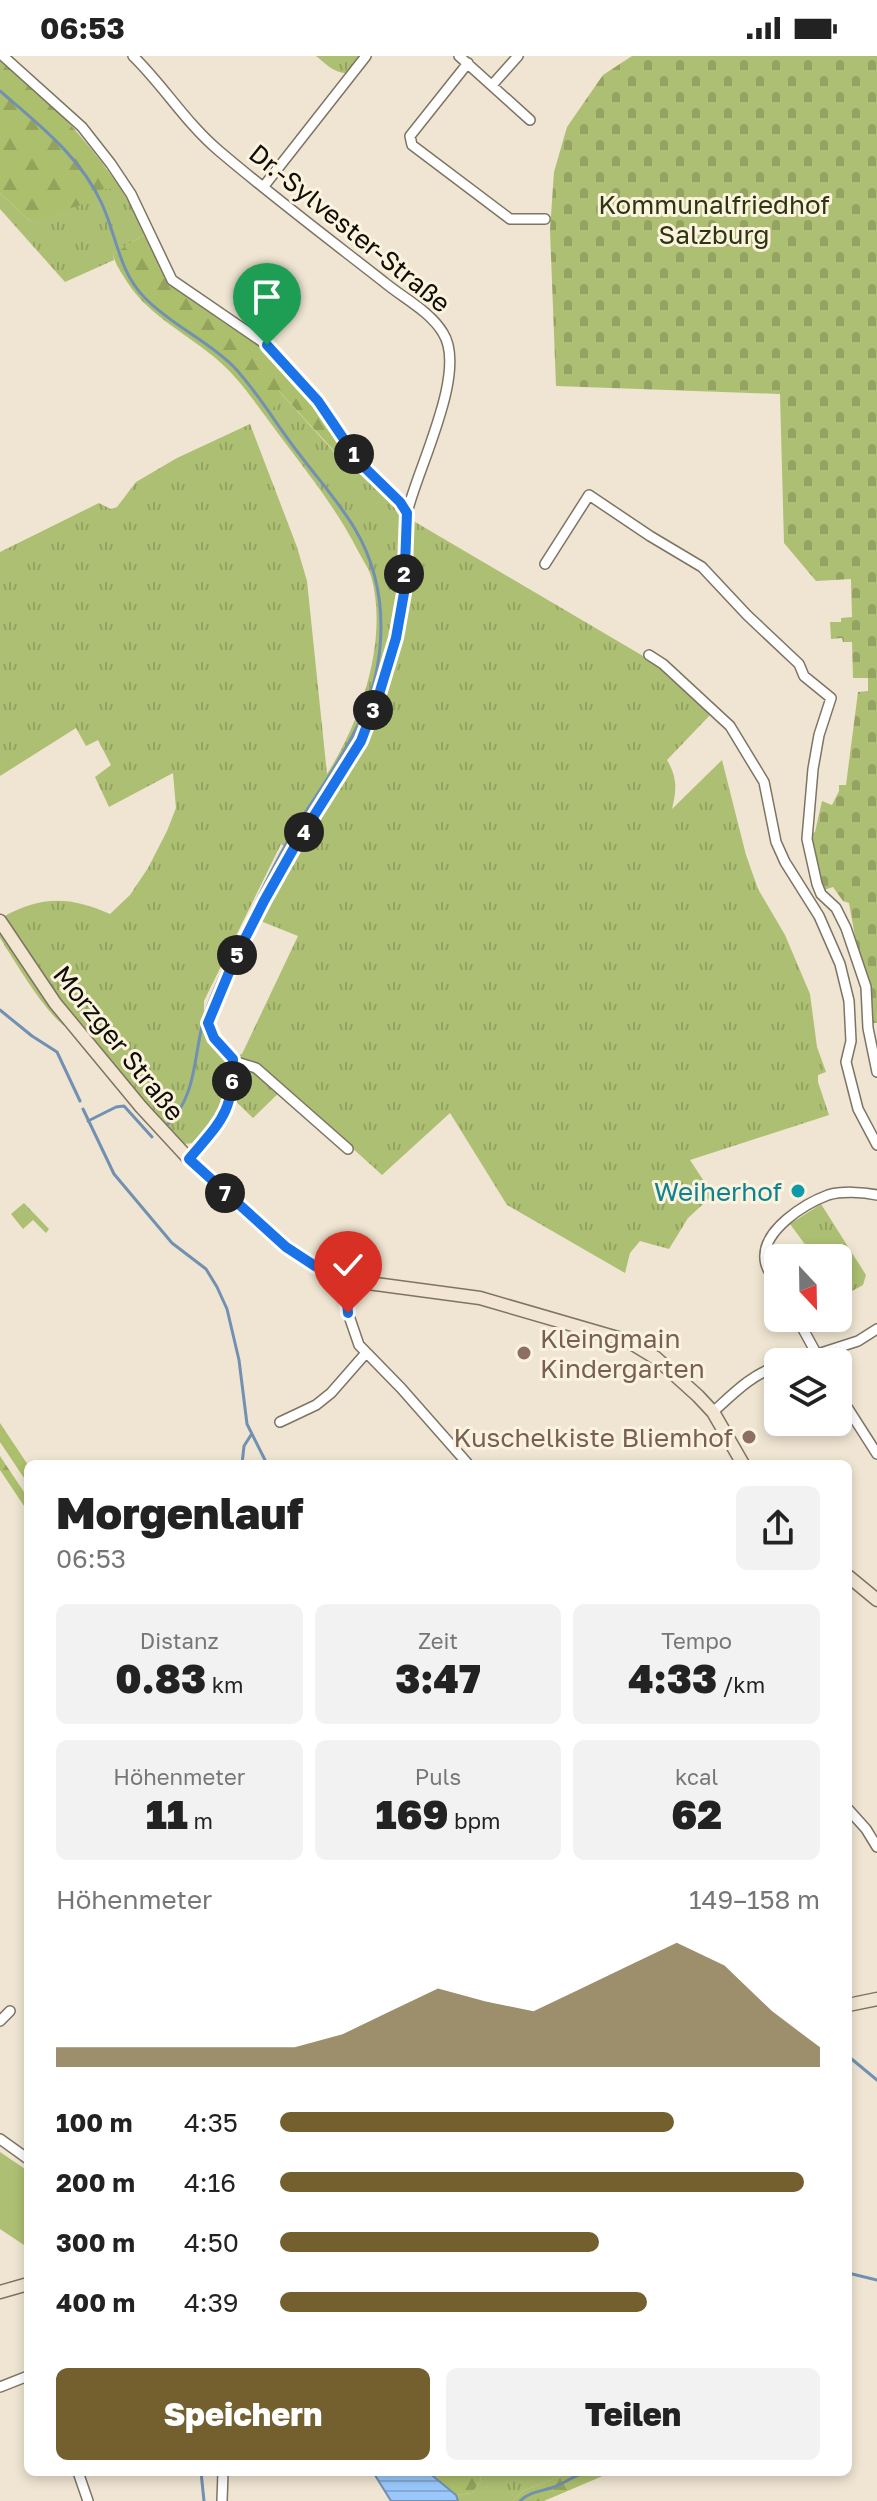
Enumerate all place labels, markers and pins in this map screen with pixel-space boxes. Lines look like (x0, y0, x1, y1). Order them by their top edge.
pin (233, 263, 301, 345)
pin: 1 (334, 434, 374, 474)
pin: 2 (384, 554, 424, 594)
pin: 3 (353, 690, 393, 730)
pin: 4 (284, 812, 324, 852)
pin: 5 (217, 935, 257, 975)
pin: 6 (212, 1061, 252, 1101)
pin: 7 (205, 1173, 245, 1213)
place label: Weiherhof (654, 1176, 782, 1207)
marker: Weiherhof (789, 1182, 807, 1200)
pin (314, 1231, 382, 1313)
place label: Kleingmain Kindergarten (540, 1323, 705, 1384)
marker: Kleingmain Kindergarten (515, 1344, 533, 1362)
place label: Kuschelkiste Bliemhof (453, 1422, 733, 1453)
marker: Kuschelkiste Bliemhof (740, 1428, 758, 1446)

